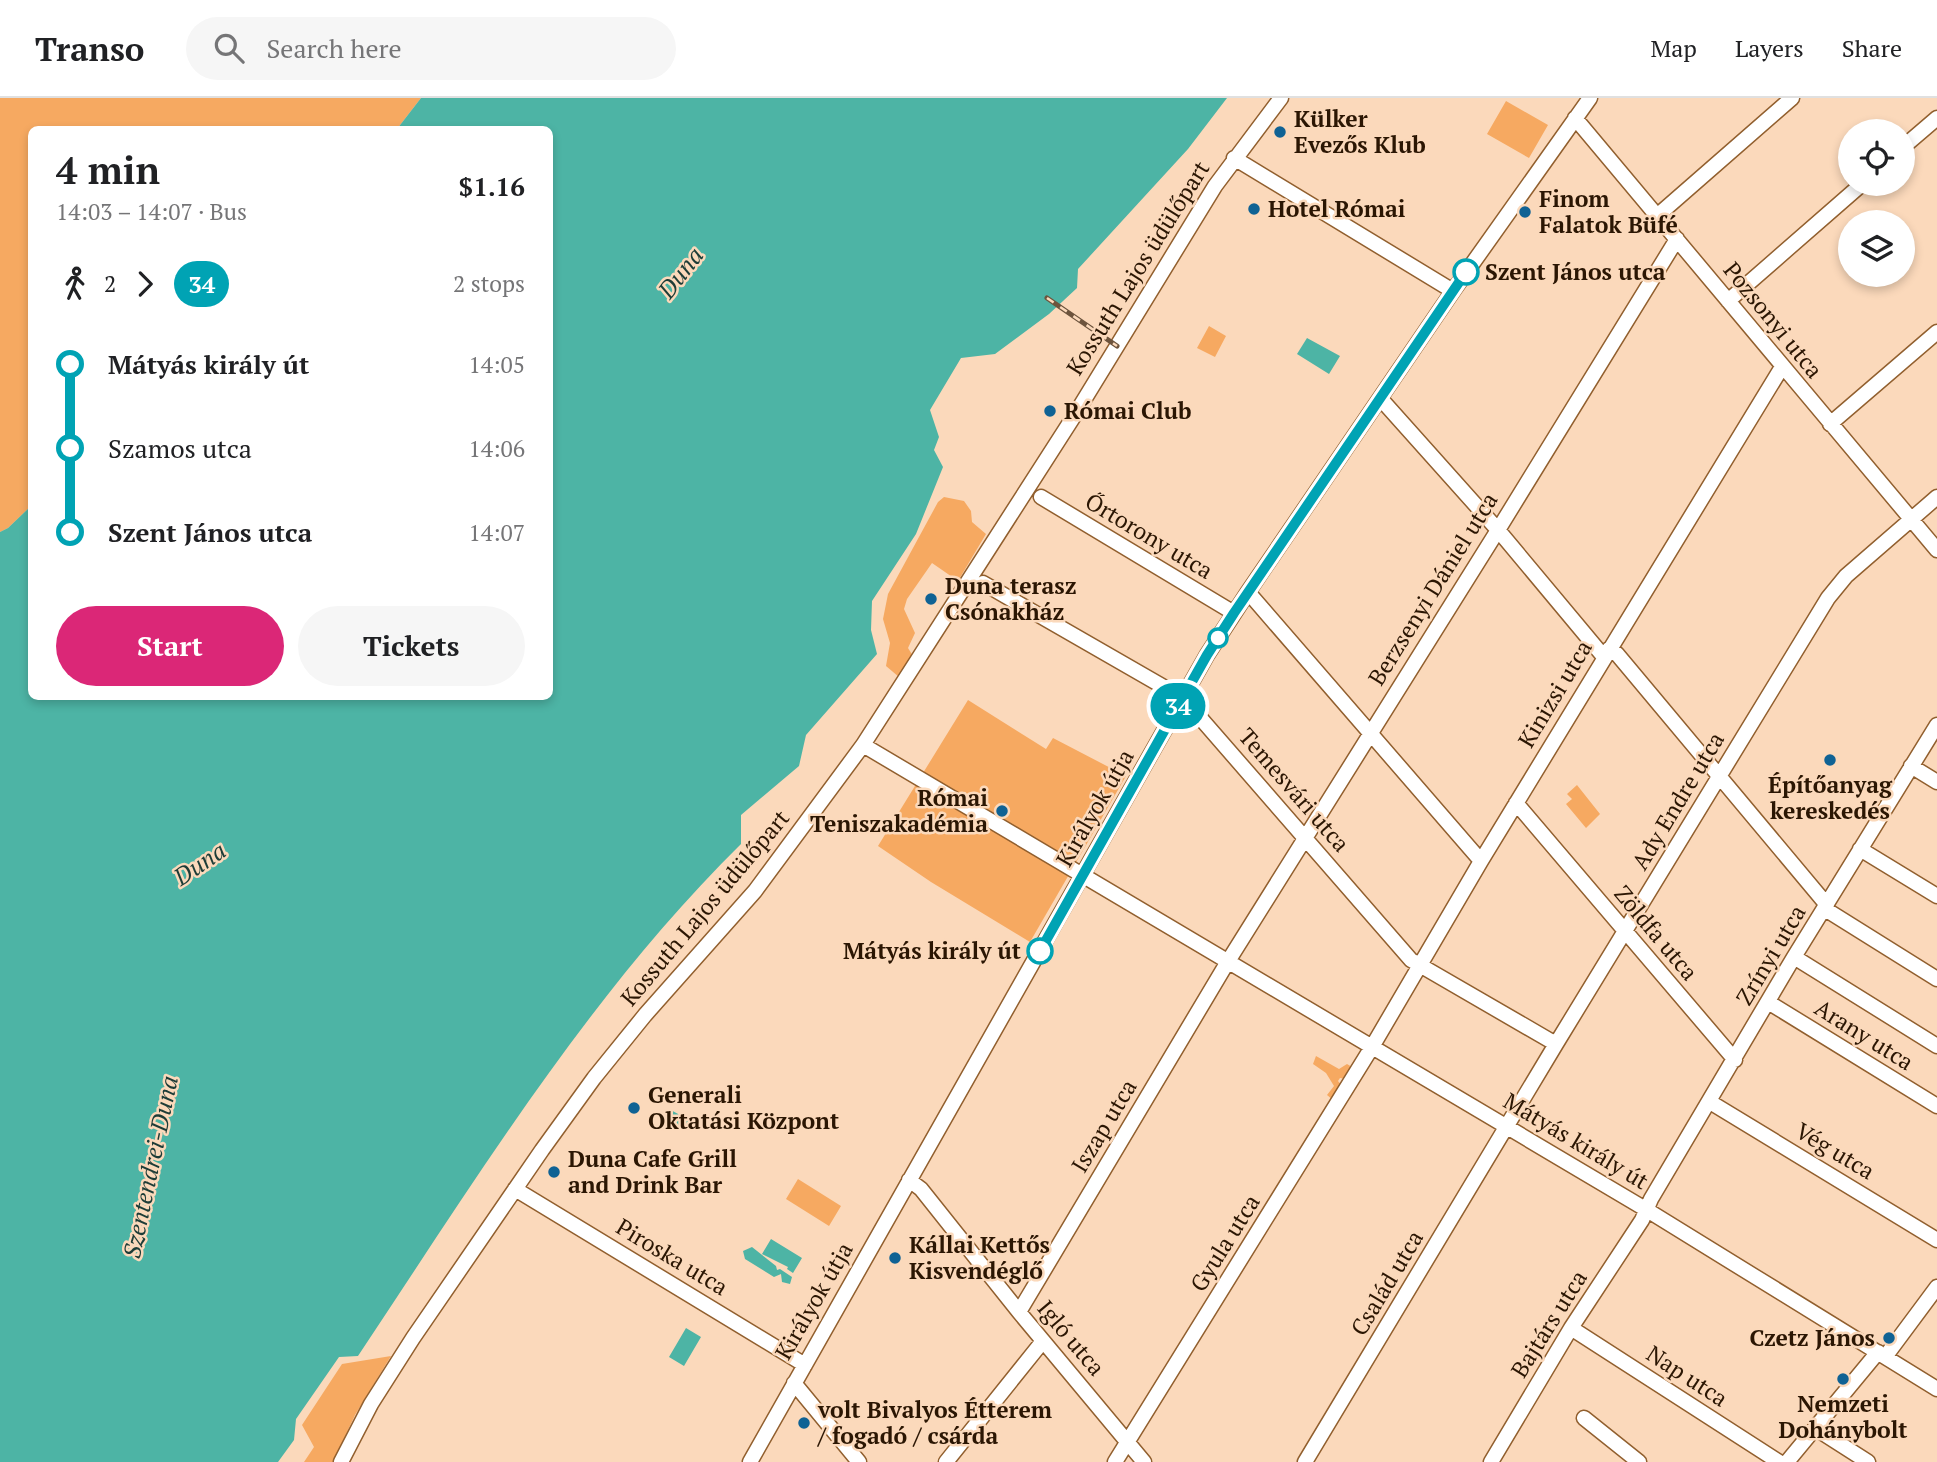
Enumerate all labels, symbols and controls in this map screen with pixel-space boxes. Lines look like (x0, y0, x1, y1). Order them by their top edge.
search box (186, 17, 676, 80)
text: Transo (35, 27, 144, 70)
icon: search (210, 29, 248, 67)
text: Search here (266, 31, 402, 65)
text: Map (1650, 32, 1697, 64)
text: Layers (1735, 32, 1804, 64)
text: Share (1842, 32, 1902, 64)
place label: Külker Evezős Klub (1294, 103, 1426, 160)
map controls (1838, 119, 1915, 287)
button: locate (1838, 119, 1915, 196)
marker: Külker Evezős Klub (1272, 124, 1288, 140)
text: 4 min (56, 145, 160, 195)
street label: Kossuth Lajos üdülőpart (1059, 154, 1216, 381)
text: $1.16 (459, 169, 525, 203)
place label: Finom Falatok Büfé (1539, 183, 1678, 240)
place label: Hotel Római (1268, 193, 1406, 224)
text: 14:03 – 14:07 · Bus (56, 196, 247, 227)
marker: Hotel Római (1246, 201, 1262, 217)
marker: Finom Falatok Büfé (1517, 204, 1533, 220)
button: layers (1838, 210, 1915, 287)
water label: Duna (650, 240, 710, 305)
street label: Pozsonyi utca (1717, 255, 1830, 385)
place label: Szent János utca (1485, 256, 1666, 287)
marker: Szent János utca (1453, 259, 1479, 285)
icon: walk (56, 265, 94, 303)
icon: forward (126, 265, 164, 303)
text: 2 (104, 268, 116, 299)
text: 34 (188, 268, 215, 300)
text: 2 stops (453, 268, 525, 299)
text: Mátyás király út (108, 347, 309, 381)
text: 14:05 (468, 349, 525, 380)
place label: Római Club (1064, 395, 1192, 426)
marker: Római Club (1042, 403, 1058, 419)
text: Szamos utca (108, 431, 252, 465)
text: 14:06 (468, 433, 525, 464)
street label: Őrtorony utca (1080, 485, 1219, 586)
street label: Berzsenyi Dániel utca (1361, 486, 1505, 691)
text: Szent János utca (108, 515, 312, 549)
text: 14:07 (468, 517, 525, 548)
place label: Duna terasz Csónakház (945, 570, 1077, 627)
marker: Duna terasz Csónakház (923, 591, 939, 607)
button: Start (56, 606, 284, 686)
button: Tickets (298, 606, 525, 686)
unlabelled marker (1208, 628, 1228, 648)
street label: Kinizsi utca (1510, 634, 1599, 753)
line badge: 34 (1146, 683, 1210, 729)
text: 34 (1164, 690, 1192, 722)
street label: Temesvári utca (1232, 721, 1357, 858)
street label: Ady Endre utca (1624, 726, 1731, 875)
street label: Királyok útja (1049, 743, 1141, 872)
marker: Építőanyag kereskedés (1822, 752, 1838, 768)
place label: Építőanyag kereskedés (1768, 769, 1893, 826)
place label: Római Teniszakadémia (810, 782, 988, 839)
street label: Kossuth Lajos üdülőpart (613, 803, 796, 1012)
marker: Római Teniszakadémia (994, 803, 1010, 819)
water label: Duna (166, 834, 232, 893)
street label: Zöldfa utca (1608, 879, 1705, 987)
street label: Zrínyi utca (1729, 899, 1813, 1011)
place label: Mátyás király út (843, 935, 1021, 966)
marker: Mátyás király út (1027, 938, 1053, 964)
street label: Arany utca (1809, 992, 1920, 1077)
water label: Szentendrei-Duna (115, 1073, 185, 1261)
street label: Iszap utca (1064, 1073, 1144, 1178)
place label: Generali Oktatási Központ (648, 1079, 839, 1136)
street label: Mátyás király út (1498, 1085, 1655, 1196)
marker: Generali Oktatási Központ (626, 1100, 642, 1116)
street label: Vég utca (1790, 1115, 1881, 1186)
place label: Duna Cafe Grill and Drink Bar (568, 1143, 737, 1200)
marker: Duna Cafe Grill and Drink Bar (546, 1164, 562, 1180)
street label: Gyula utca (1183, 1188, 1267, 1297)
street label: Piroska utca (611, 1211, 734, 1302)
street label: Család utca (1343, 1224, 1430, 1341)
place label: Kállai Kettős Kisvendéglő (909, 1229, 1050, 1286)
street label: Királyok útja (768, 1236, 860, 1365)
marker: Kállai Kettős Kisvendéglő (887, 1250, 903, 1266)
street label: Bajtárs utca (1503, 1264, 1594, 1383)
street label: Igló utca (1031, 1293, 1112, 1382)
place label: Czetz János (1749, 1322, 1875, 1353)
marker: Czetz János (1881, 1330, 1897, 1346)
street label: Nap utca (1641, 1338, 1734, 1414)
marker: Nemzeti Dohánybolt (1835, 1371, 1851, 1387)
place label: Nemzeti Dohánybolt (1778, 1388, 1908, 1445)
place label: volt Bivalyos Étterem / fogadó / csárda (816, 1394, 1052, 1451)
marker: volt Bivalyos Étterem / fogadó / csárda (796, 1415, 812, 1431)

